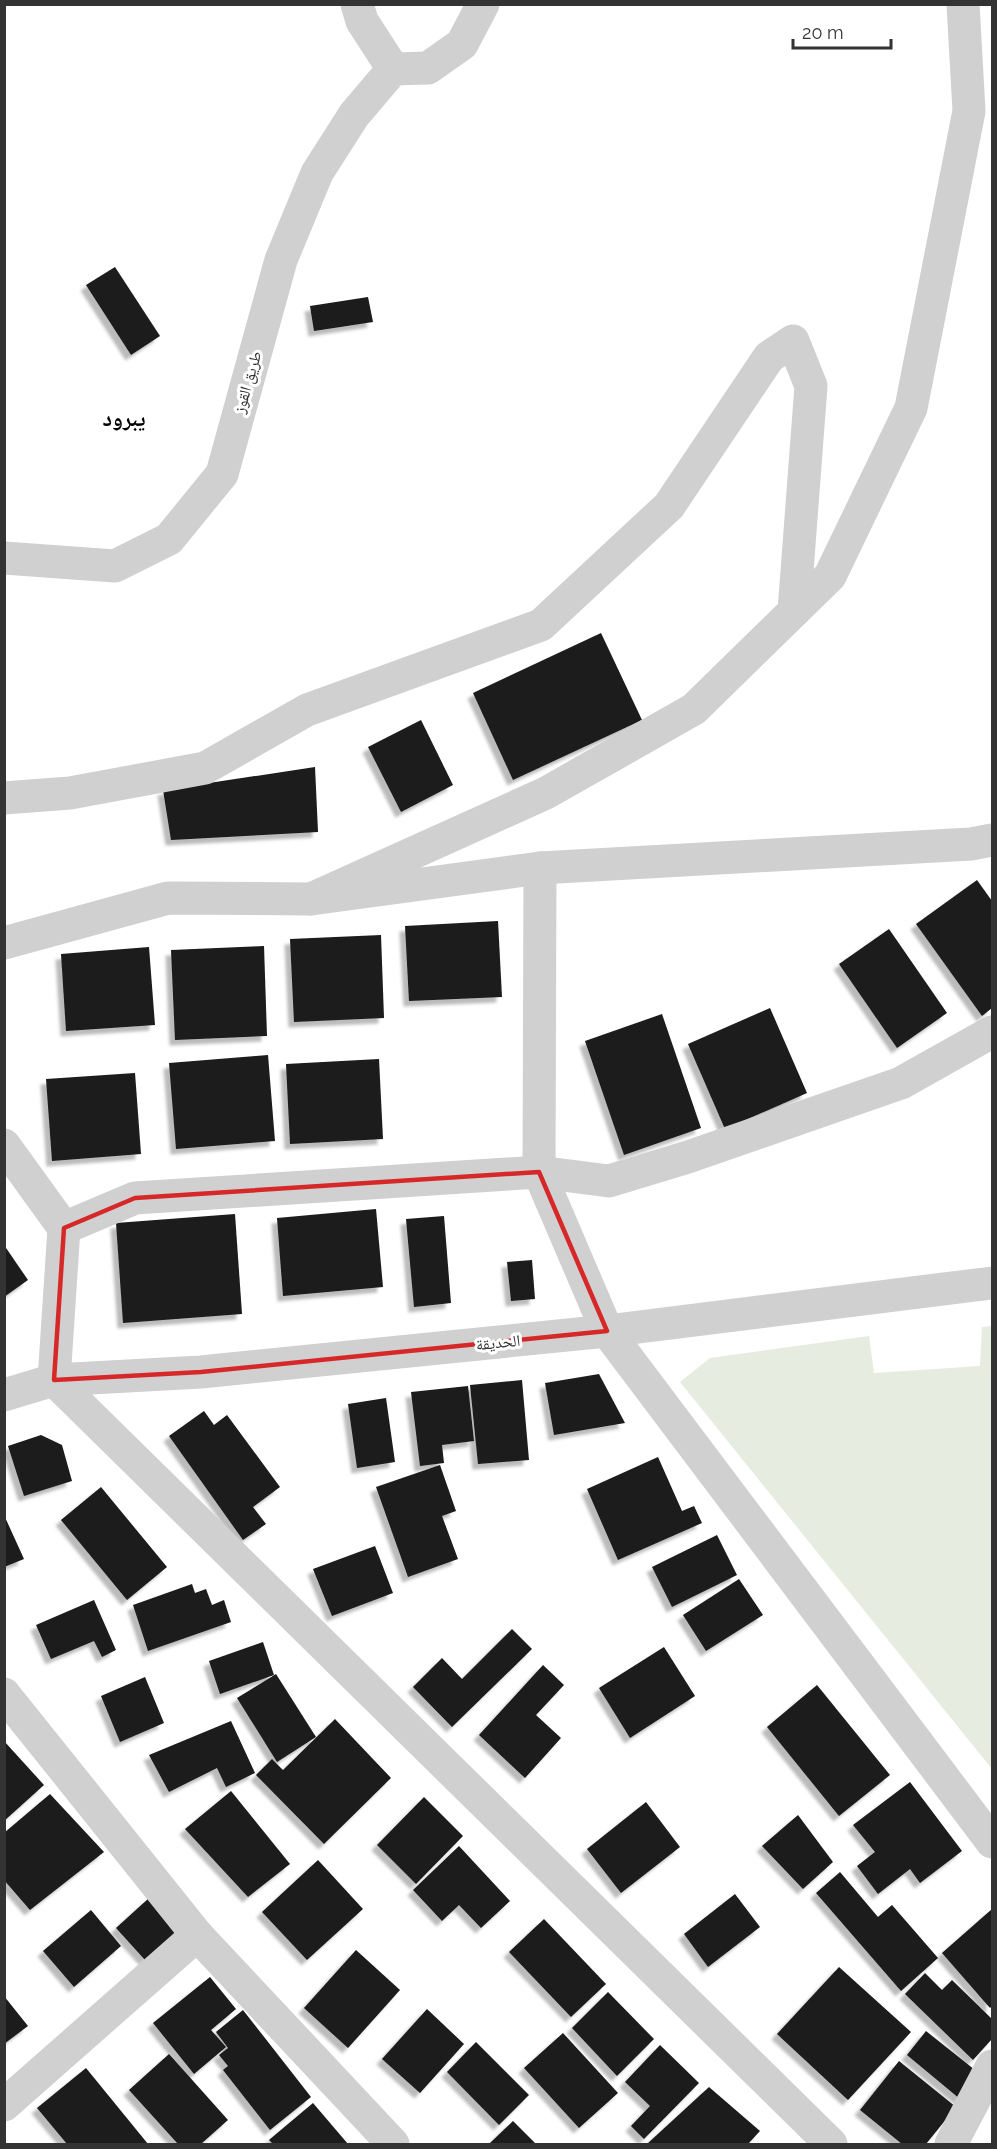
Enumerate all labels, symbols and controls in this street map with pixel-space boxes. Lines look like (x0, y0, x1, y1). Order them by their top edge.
scale bar (793, 12, 890, 50)
text: 20 m (802, 22, 844, 43)
street label: طريق القوز (229, 349, 266, 417)
district label: يبرود (102, 405, 146, 432)
street label: الحديقة (475, 1331, 521, 1354)

